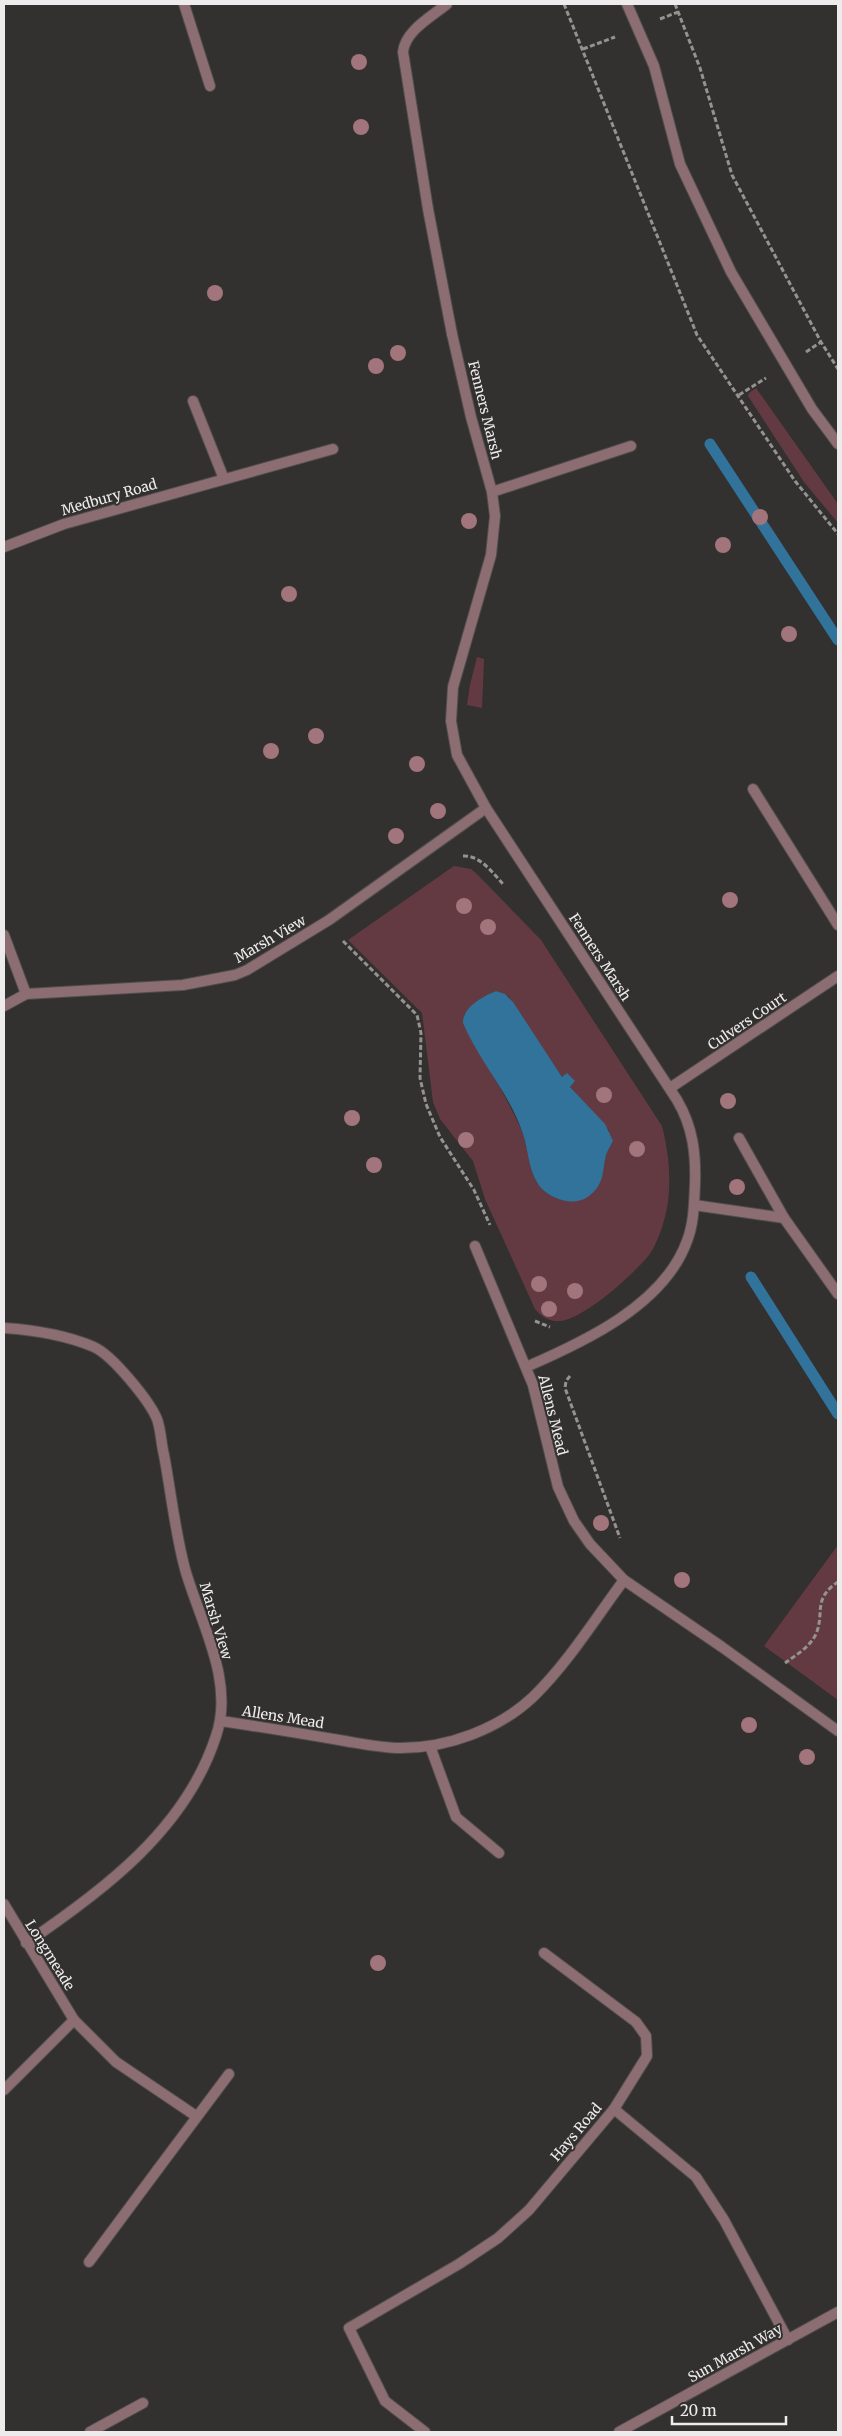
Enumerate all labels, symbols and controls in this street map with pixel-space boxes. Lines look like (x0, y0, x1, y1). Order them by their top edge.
street label: Fenners Marsh (464, 359, 506, 461)
street label: Medbury Road (59, 475, 159, 519)
street label: Fenners Marsh (565, 910, 635, 1004)
street label: Marsh View (231, 911, 309, 967)
street label: Culvers Court (704, 988, 790, 1054)
street label: Allens Mead (534, 1372, 572, 1458)
street label: Marsh View (196, 1580, 236, 1662)
street label: Allens Mead (240, 1701, 326, 1732)
street label: Longmeade (21, 1917, 79, 1993)
street label: Hays Road (546, 2099, 606, 2165)
street label: Sun Marsh Way (685, 2319, 786, 2386)
scale bar (672, 2394, 786, 2426)
text: 20 m (680, 2401, 717, 2420)

